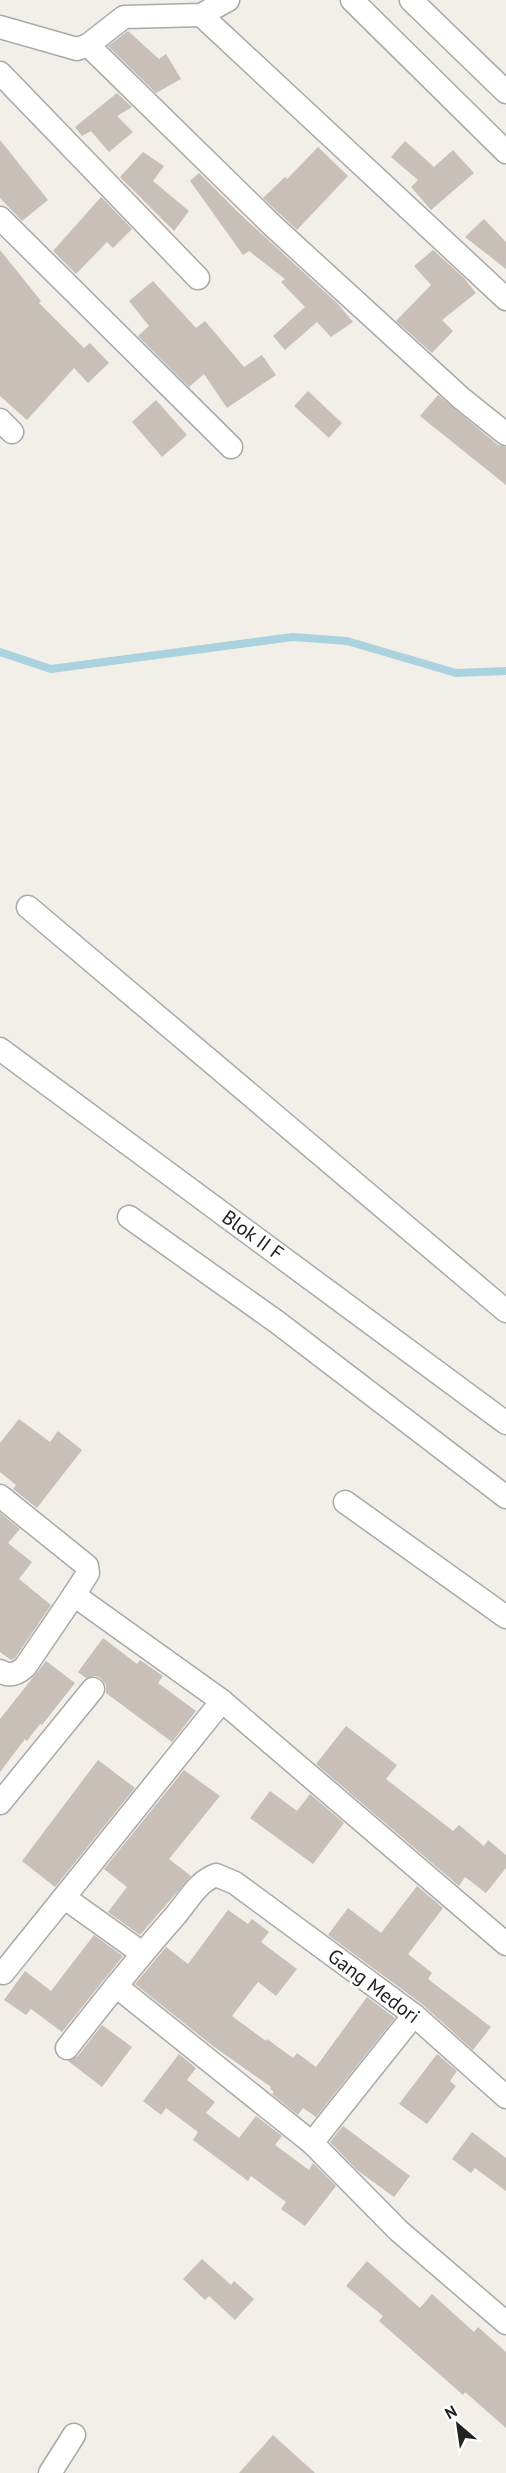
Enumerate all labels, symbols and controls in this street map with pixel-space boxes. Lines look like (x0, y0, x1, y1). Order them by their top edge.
street label: Blok II F (217, 1204, 289, 1266)
street label: Gang Medori (323, 1943, 425, 2029)
north arrow (428, 2395, 488, 2455)
text: N (441, 2401, 460, 2423)

